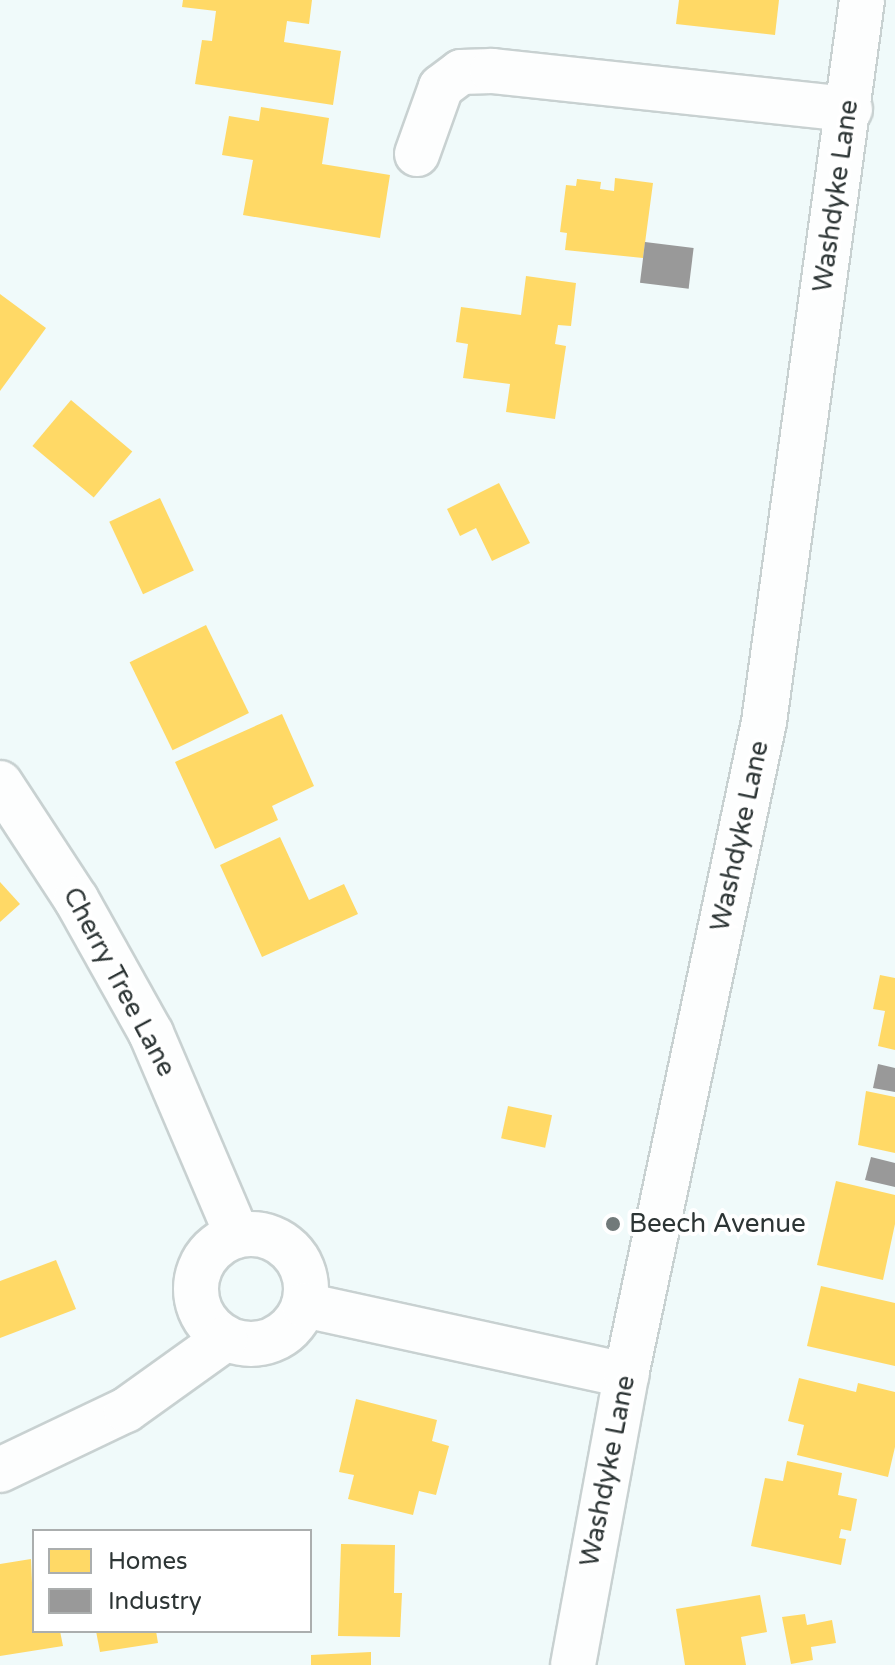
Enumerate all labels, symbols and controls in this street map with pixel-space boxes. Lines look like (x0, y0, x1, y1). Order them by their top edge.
street label: Washdyke Lane (807, 98, 865, 294)
street label: Washdyke Lane (705, 738, 775, 934)
street label: Cherry Tree Lane (56, 882, 182, 1082)
place label: Beech Avenue (629, 1208, 806, 1240)
marker: Beech Avenue (604, 1215, 622, 1233)
street label: Washdyke Lane (574, 1373, 642, 1569)
legend (32, 1529, 312, 1633)
text: Homes (108, 1547, 188, 1576)
text: Industry (108, 1587, 202, 1616)

